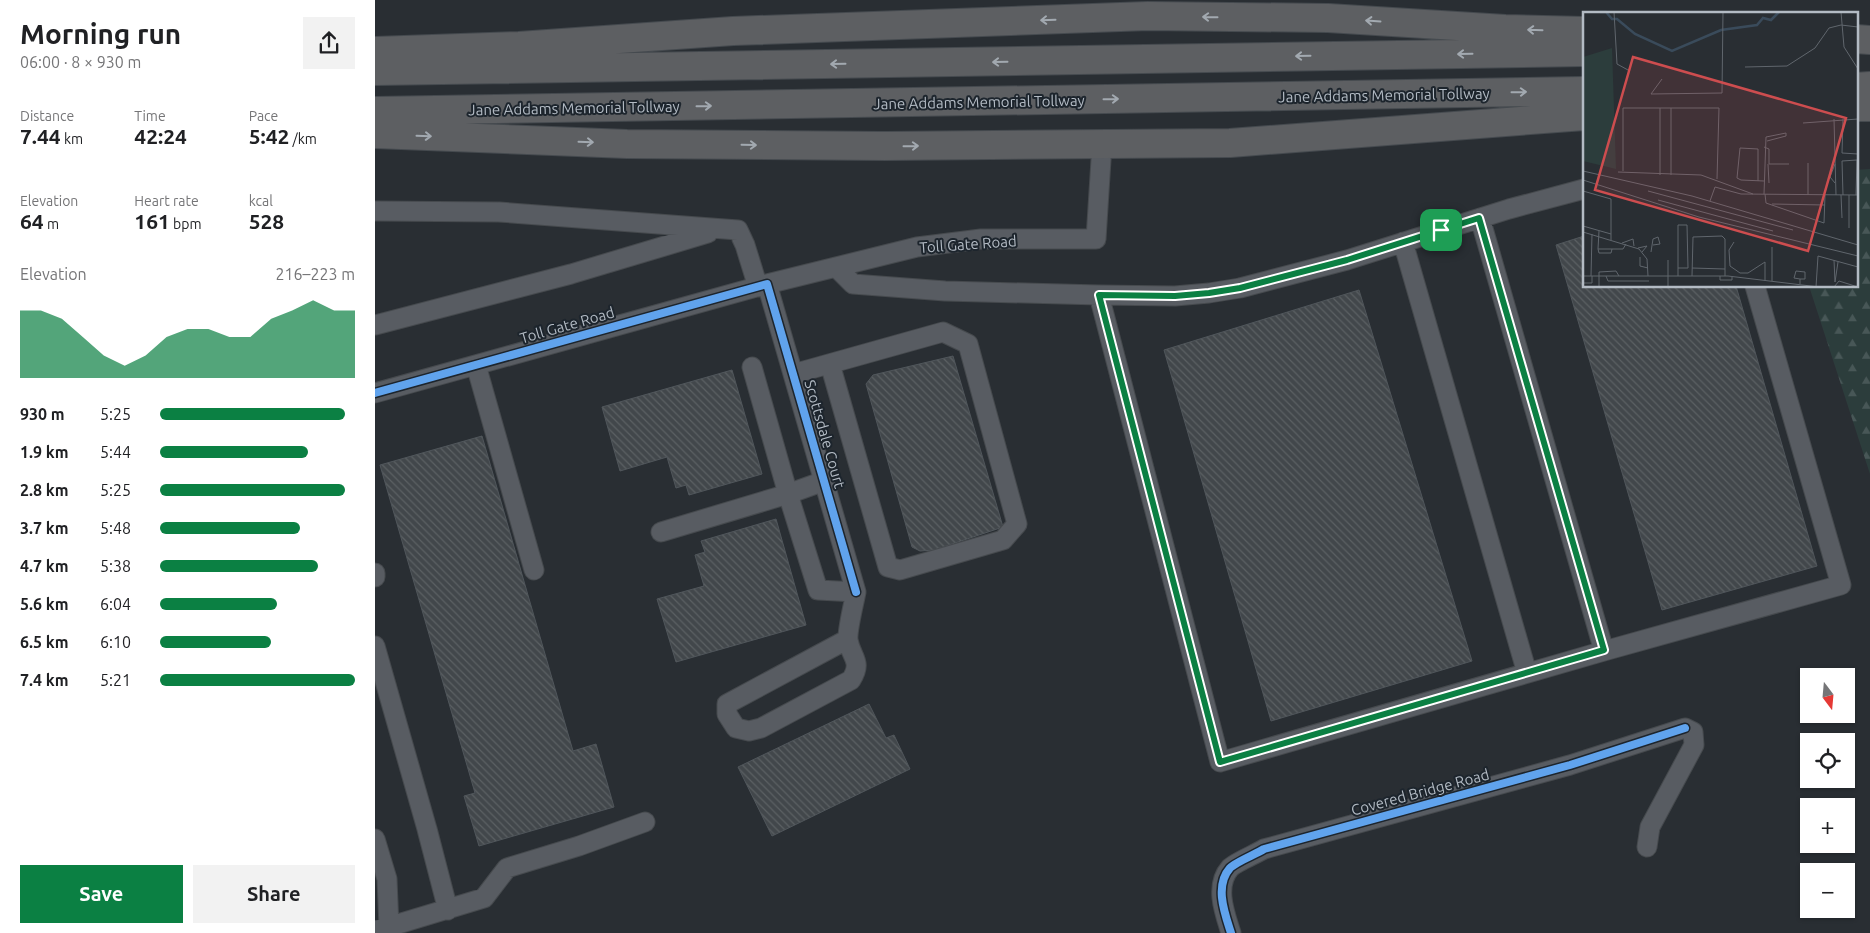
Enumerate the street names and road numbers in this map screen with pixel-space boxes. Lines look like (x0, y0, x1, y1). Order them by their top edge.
street label: Jane Addams Memorial Tollway (1278, 85, 1490, 105)
street label: Jane Addams Memorial Tollway (873, 92, 1085, 112)
street label: Jane Addams Memorial Tollway (468, 98, 680, 118)
street label: Toll Gate Road (919, 232, 1017, 256)
street label: Toll Gate Road (518, 303, 616, 347)
street label: Scottsdale Court (801, 378, 849, 490)
street label: Covered Bridge Road (1349, 765, 1491, 819)

